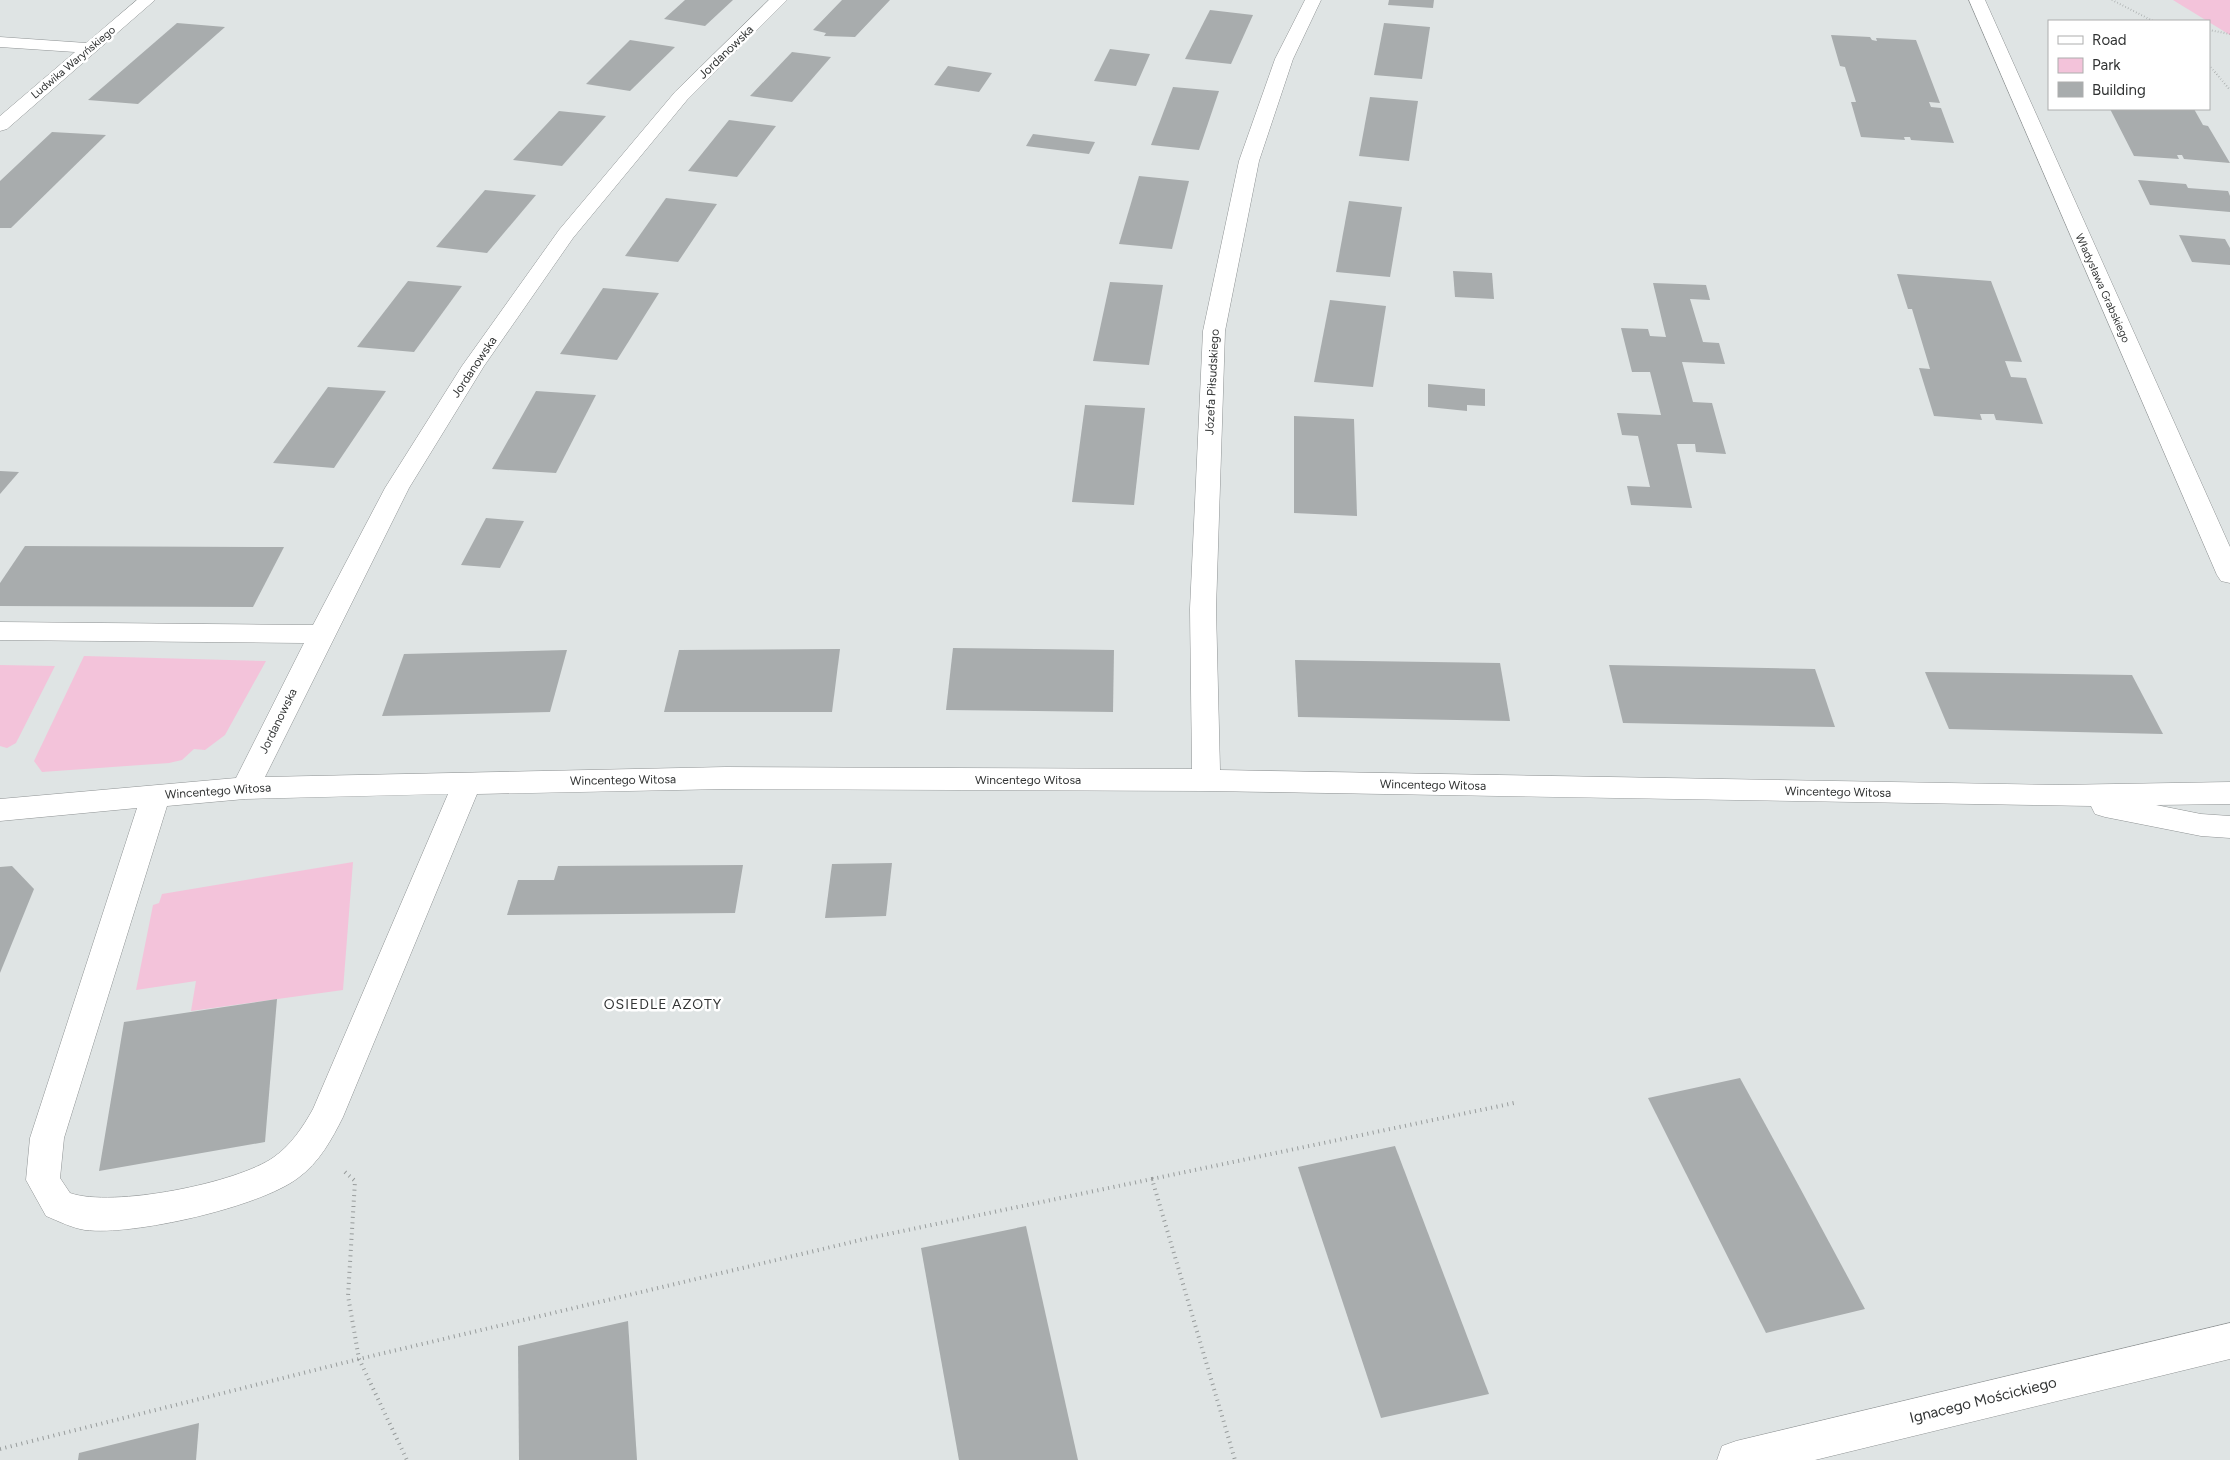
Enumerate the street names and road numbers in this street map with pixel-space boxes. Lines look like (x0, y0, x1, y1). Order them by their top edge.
street label: Jordanowska (696, 22, 756, 82)
street label: Ludwika Waryńskiego (28, 23, 118, 102)
street label: Władysława Grabskiego (2073, 232, 2132, 345)
street label: Józefa Piłsudskiego (1202, 329, 1222, 435)
street label: Jordanowska (448, 334, 500, 400)
street label: Jordanowska (256, 686, 300, 756)
street label: Wincentego Witosa (570, 772, 676, 788)
street label: Wincentego Witosa (975, 773, 1081, 787)
street label: Wincentego Witosa (1380, 777, 1486, 793)
street label: Wincentego Witosa (165, 780, 271, 802)
street label: Wincentego Witosa (1785, 784, 1891, 800)
street label: Ignacego Mościckiego (1908, 1373, 2059, 1427)

